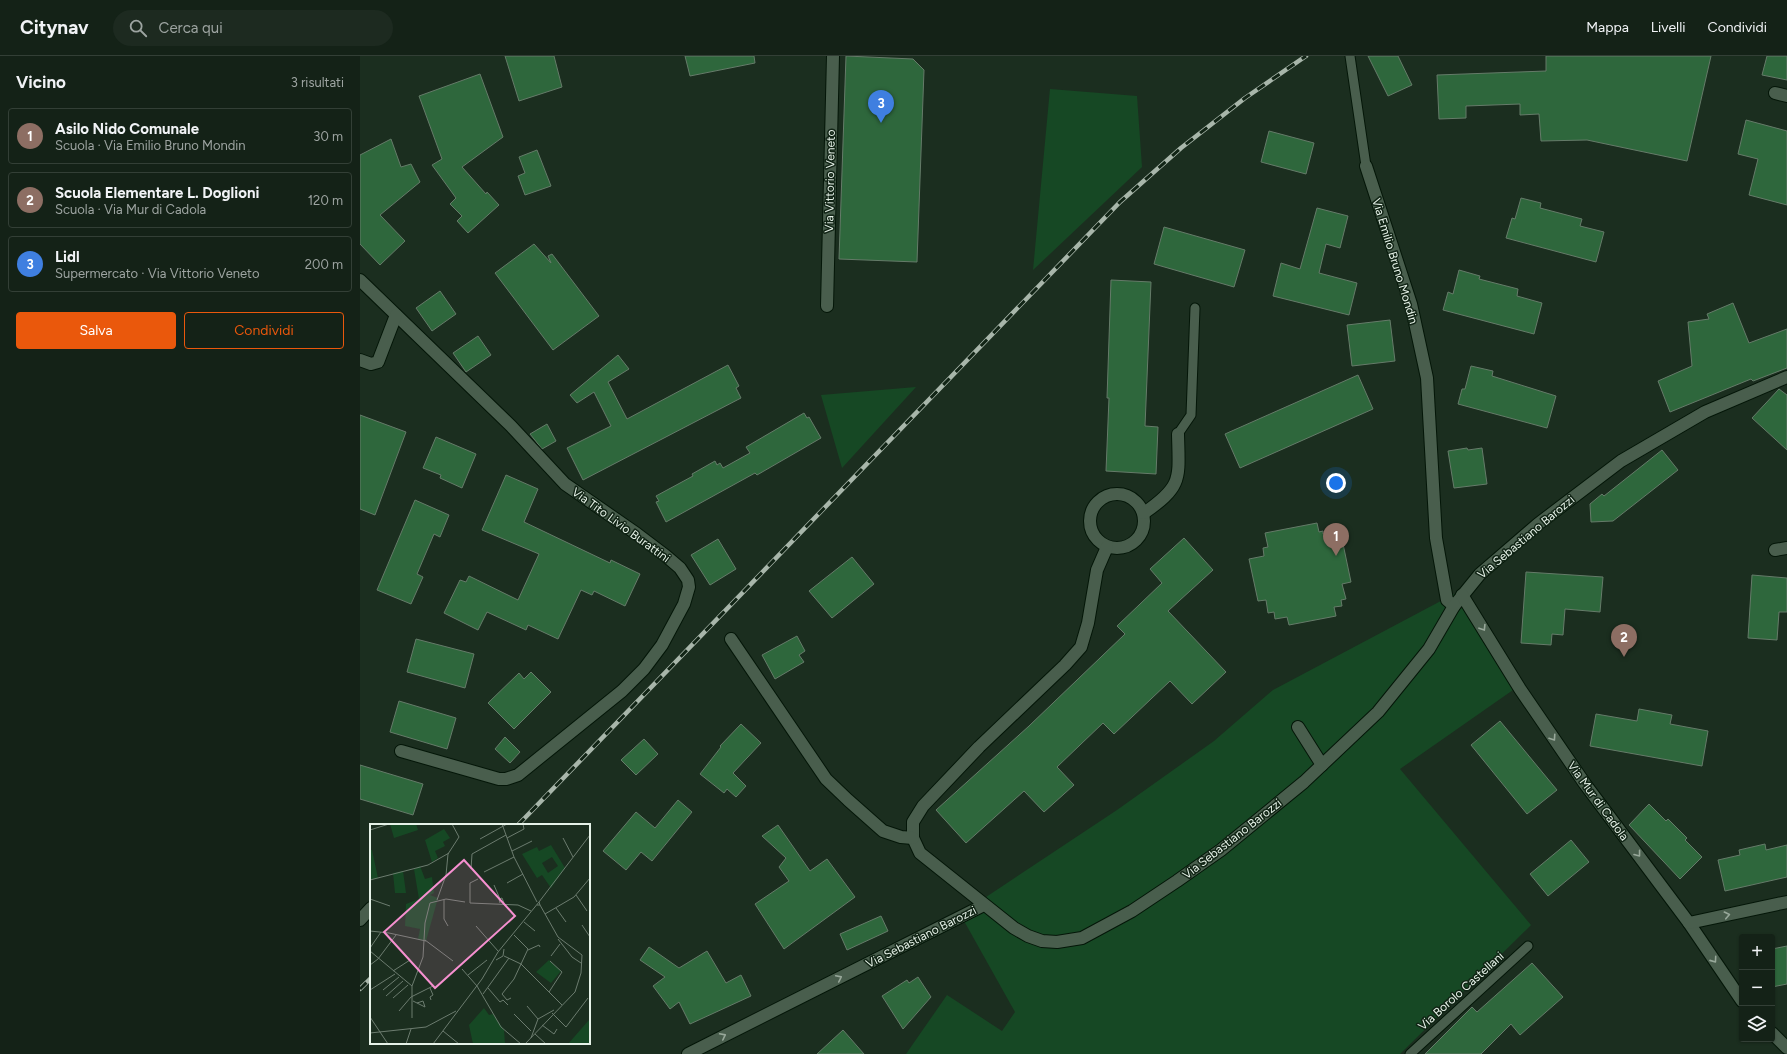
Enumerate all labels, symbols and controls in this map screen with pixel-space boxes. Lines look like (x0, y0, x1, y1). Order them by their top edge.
search box (113, 10, 393, 46)
text: Citynav (20, 16, 89, 39)
icon: search (127, 17, 149, 39)
text: Cerca qui (159, 19, 223, 37)
text: Mappa (1586, 19, 1629, 36)
text: Livelli (1651, 19, 1686, 36)
text: Condividi (1708, 19, 1767, 36)
text: Vicino (16, 72, 66, 92)
text: 3 risultati (291, 75, 344, 90)
pin: 3 (868, 90, 894, 123)
text: Asilo Nido Comunale (55, 120, 199, 138)
text: 1 (27, 129, 33, 144)
text: 30 m (313, 129, 343, 144)
street label: Via Vittorio Veneto (822, 129, 838, 233)
text: Scuola · Via Emilio Bruno Mondin (55, 138, 246, 153)
text: Scuola Elementare L. Doglioni (55, 184, 259, 202)
text: 2 (26, 193, 34, 208)
text: 120 m (308, 193, 343, 208)
street label: Via Emilio Bruno Mondin (1369, 196, 1421, 326)
text: Scuola · Via Mur di Cadola (55, 202, 206, 217)
text: Lidl (55, 248, 80, 266)
text: 3 (26, 257, 34, 272)
text: 200 m (305, 257, 343, 272)
text: Supermercato · Via Vittorio Veneto (55, 266, 260, 281)
button: Salva (16, 312, 176, 349)
button: Condividi (184, 312, 344, 349)
your location (1326, 473, 1346, 493)
street label: Via Tito Livio Burattini (569, 485, 673, 565)
street label: Via Sebastiano Barozzi (1475, 492, 1577, 582)
pin: 1 (1323, 523, 1349, 556)
one-way arrow (1478, 624, 1485, 631)
pin: 2 (1611, 624, 1637, 657)
one-way arrow (1548, 733, 1555, 740)
street label: Via Mur di Cadola (1565, 759, 1631, 843)
street label: Via Sebastiano Barozzi (1180, 796, 1284, 882)
inset map (370, 824, 590, 1044)
one-way arrow (1633, 850, 1641, 857)
street label: Via Sebastiano Barozzi (863, 903, 979, 971)
one-way arrow (1724, 912, 1730, 920)
map controls (1739, 934, 1775, 1042)
button: + (1739, 934, 1775, 970)
street label: Via Borolo Castellani (1415, 949, 1507, 1033)
one-way arrow (1709, 955, 1716, 962)
button: − (1739, 970, 1775, 1006)
one-way arrow (835, 976, 843, 983)
button: layers (1739, 1006, 1775, 1042)
one-way arrow (719, 1034, 726, 1041)

